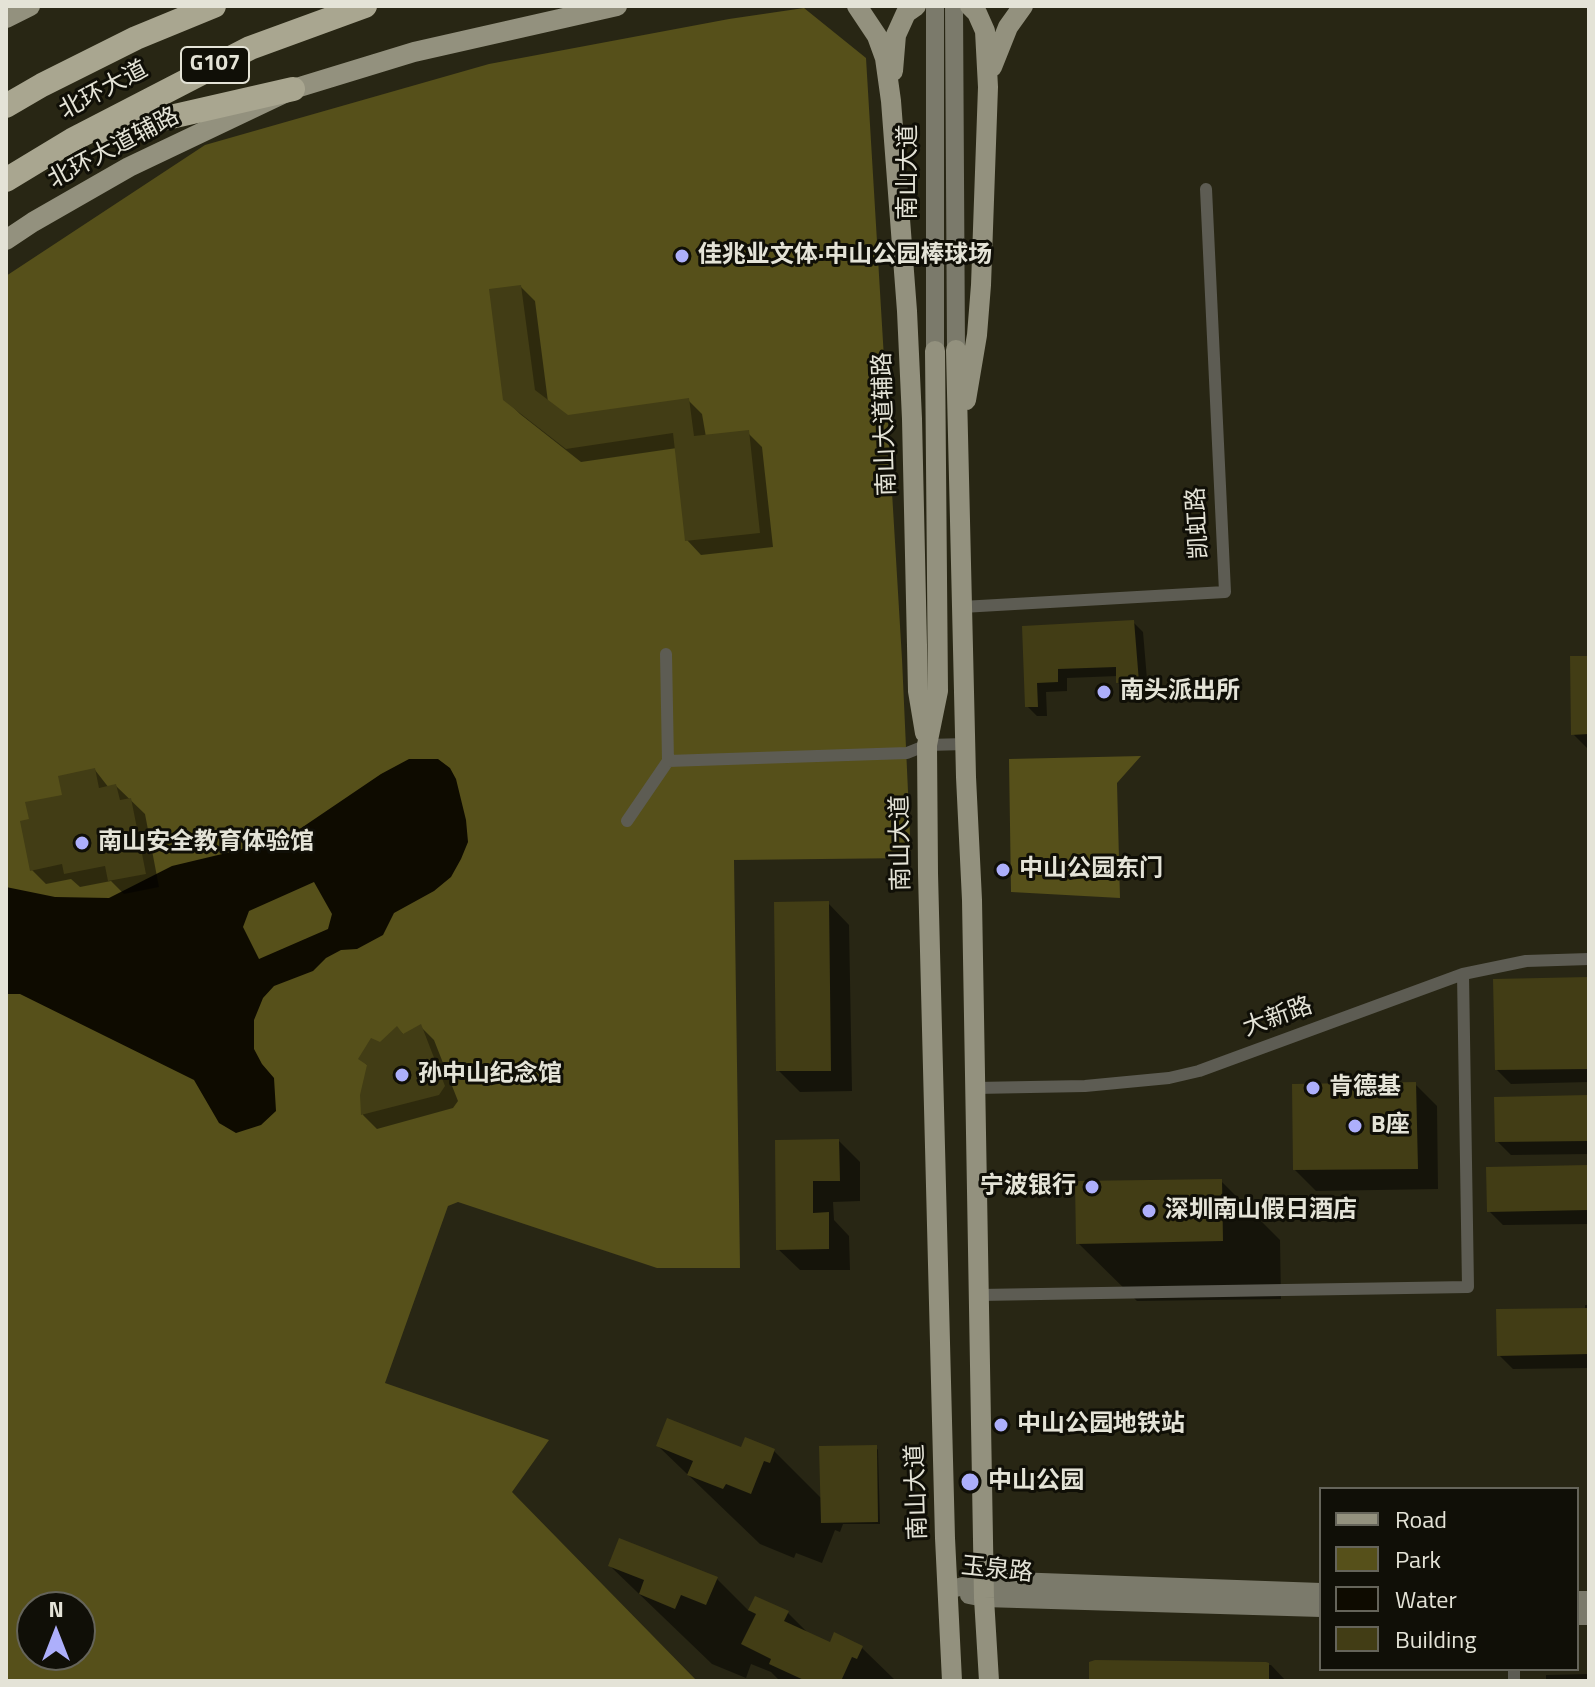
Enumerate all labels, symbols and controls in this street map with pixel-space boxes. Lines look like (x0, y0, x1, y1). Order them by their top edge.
road number: G107 (181, 47, 249, 83)
street label: 北环大道 (55, 56, 153, 126)
street label: 北环大道辅路 (44, 102, 184, 196)
street label: 南山大道 (895, 124, 923, 220)
place label: 佳兆业文体·中山公园棒球场 (698, 242, 992, 270)
marker: 佳兆业文体·中山公园棒球场 (673, 247, 691, 265)
street label: 南山大道辅路 (869, 352, 903, 496)
street label: 凯虹路 (1183, 486, 1215, 560)
place label: 南头派出所 (1120, 678, 1240, 706)
marker: 南头派出所 (1095, 683, 1113, 701)
street label: 南山大道 (887, 795, 917, 891)
place label: 南山安全教育体验馆 (98, 829, 314, 857)
marker: 南山安全教育体验馆 (73, 834, 91, 852)
place label: 中山公园东门 (1019, 856, 1163, 884)
marker: 中山公园东门 (994, 861, 1012, 879)
street label: 大新路 (1239, 992, 1317, 1044)
place label: 孙中山纪念馆 (418, 1061, 562, 1089)
marker: 孙中山纪念馆 (393, 1066, 411, 1084)
place label: 肯德基 (1329, 1074, 1401, 1102)
marker: 肯德基 (1304, 1079, 1322, 1097)
place label: B座 (1371, 1112, 1410, 1140)
marker: B座 (1346, 1117, 1364, 1135)
place label: 宁波银行 (980, 1173, 1076, 1201)
marker: 宁波银行 (1083, 1178, 1101, 1196)
place label: 深圳南山假日酒店 (1165, 1197, 1357, 1225)
marker: 深圳南山假日酒店 (1140, 1202, 1158, 1220)
place label: 中山公园地铁站 (1017, 1411, 1185, 1439)
marker: 中山公园地铁站 (992, 1416, 1010, 1434)
street label: 南山大道 (902, 1444, 934, 1540)
place label: 中山公园 (988, 1468, 1084, 1496)
marker: 中山公园 (959, 1471, 981, 1493)
legend (1319, 1487, 1579, 1671)
text: Road (1395, 1501, 1447, 1537)
text: Park (1395, 1541, 1441, 1577)
street label: 玉泉路 (960, 1553, 1034, 1589)
text: Water (1395, 1581, 1457, 1617)
north arrow (16, 1591, 96, 1671)
text: N (48, 1592, 64, 1626)
text: Building (1395, 1621, 1477, 1657)

